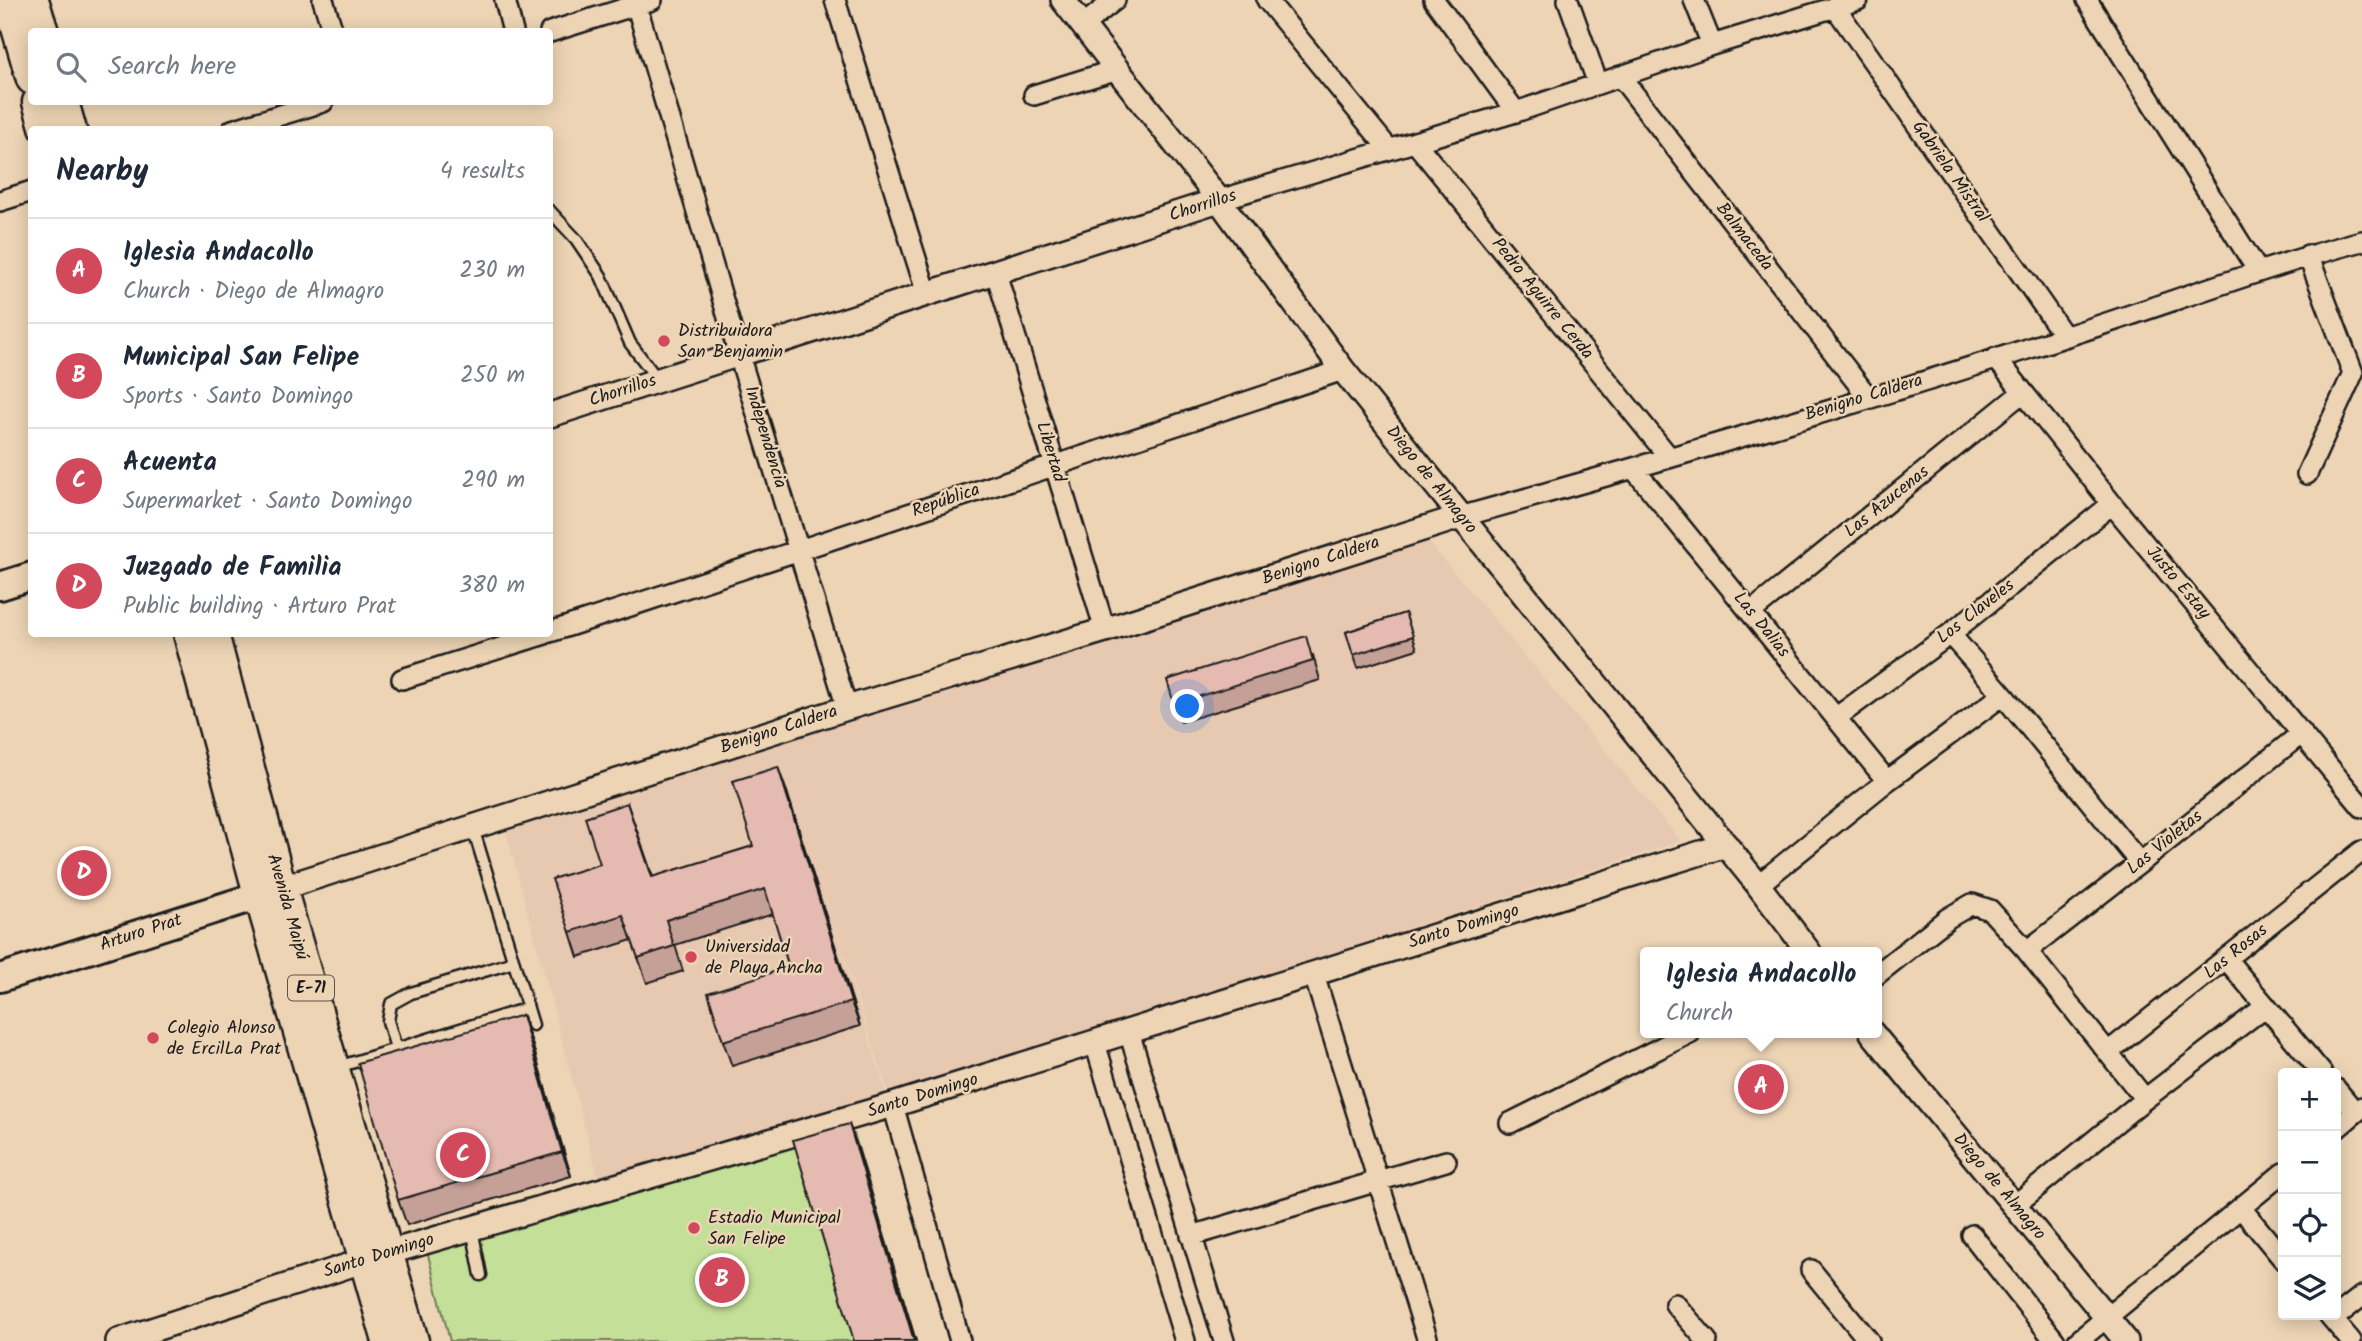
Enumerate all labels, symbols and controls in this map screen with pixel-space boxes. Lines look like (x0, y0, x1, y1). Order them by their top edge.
search box (28, 28, 553, 105)
text: Search here (108, 46, 236, 88)
icon: search (52, 48, 90, 86)
street label: Gabriela Mistral (1904, 115, 1996, 230)
text: Nearby (56, 148, 148, 196)
text: 4 results (440, 154, 525, 190)
street label: Chorrillos (1165, 181, 1241, 231)
street label: Balmaceda (1708, 196, 1780, 278)
text: Iglesia Andacollo (123, 232, 314, 274)
street label: Pedro Aguirre Cerda (1483, 232, 1601, 366)
text: A (72, 253, 86, 289)
text: 230 m (459, 253, 525, 289)
text: Church · Diego de Almagro (123, 274, 384, 310)
place label: Distribuidora San Benjamin (678, 317, 783, 367)
marker: Distribuidora San Benjamin (656, 333, 672, 349)
text: Municipal San Felipe (123, 337, 359, 379)
text: B (72, 358, 86, 394)
text: 250 m (460, 358, 525, 394)
street label: Chorrillos (585, 366, 661, 416)
street label: Benigno Caldera (1801, 366, 1927, 430)
text: Sports · Santo Domingo (123, 379, 353, 415)
street label: Independencia (736, 382, 794, 492)
street label: Libertad (1027, 418, 1073, 487)
street label: Diego de Almagro (1378, 419, 1484, 541)
text: Acuenta (123, 442, 217, 484)
street label: Las Azucenas (1838, 458, 1936, 546)
text: C (72, 463, 86, 499)
text: 290 m (461, 463, 525, 499)
street label: República (908, 476, 984, 526)
text: Supermarket · Santo Domingo (123, 484, 412, 520)
street label: Benigno Caldera (1258, 528, 1384, 594)
street label: Justo Estay (2138, 540, 2218, 627)
text: Juzgado de Familia (123, 547, 341, 589)
text: D (71, 568, 87, 604)
text: 380 m (459, 568, 525, 604)
street label: Los Claveles (1931, 572, 2022, 652)
street label: Las Dalias (1725, 586, 1797, 665)
text: Public building · Arturo Prat (123, 589, 396, 625)
your location (1170, 689, 1204, 723)
street label: Benigno Caldera (716, 697, 842, 763)
street label: Las Violetas (2121, 803, 2210, 883)
pin: D (61, 847, 107, 899)
street label: Avenida Maipú (258, 850, 316, 964)
street label: Santo Domingo (1405, 896, 1523, 958)
street label: Arturo Prat (96, 906, 187, 960)
street label: Las Rosas (2197, 917, 2275, 987)
place label: Universidad de Playa Ancha (705, 933, 823, 983)
popup (1640, 947, 1882, 1038)
marker: Universidad de Playa Ancha (683, 949, 699, 965)
text: Iglesia Andacollo (1666, 954, 1856, 996)
road number: E-71 (288, 976, 334, 1000)
text: Church (1666, 996, 1733, 1032)
place label: Colegio Alonso de ErcilLa Prat (167, 1014, 282, 1064)
marker: Colegio Alonso de ErcilLa Prat (145, 1030, 161, 1046)
pin: A (1738, 1061, 1784, 1113)
street label: Santo Domingo (864, 1065, 982, 1127)
map controls (2278, 1068, 2341, 1320)
button: + (2278, 1068, 2341, 1131)
street label: Diego de Almagro (1945, 1127, 2053, 1247)
pin: C (440, 1129, 486, 1181)
button: − (2278, 1131, 2341, 1194)
button: locate (2278, 1194, 2341, 1257)
place label: Estadio Municipal San Felipe (708, 1204, 841, 1254)
marker: Estadio Municipal San Felipe (686, 1220, 702, 1236)
street label: Santo Domingo (320, 1225, 438, 1287)
pin: B (699, 1254, 745, 1306)
button: layers (2278, 1257, 2341, 1320)

